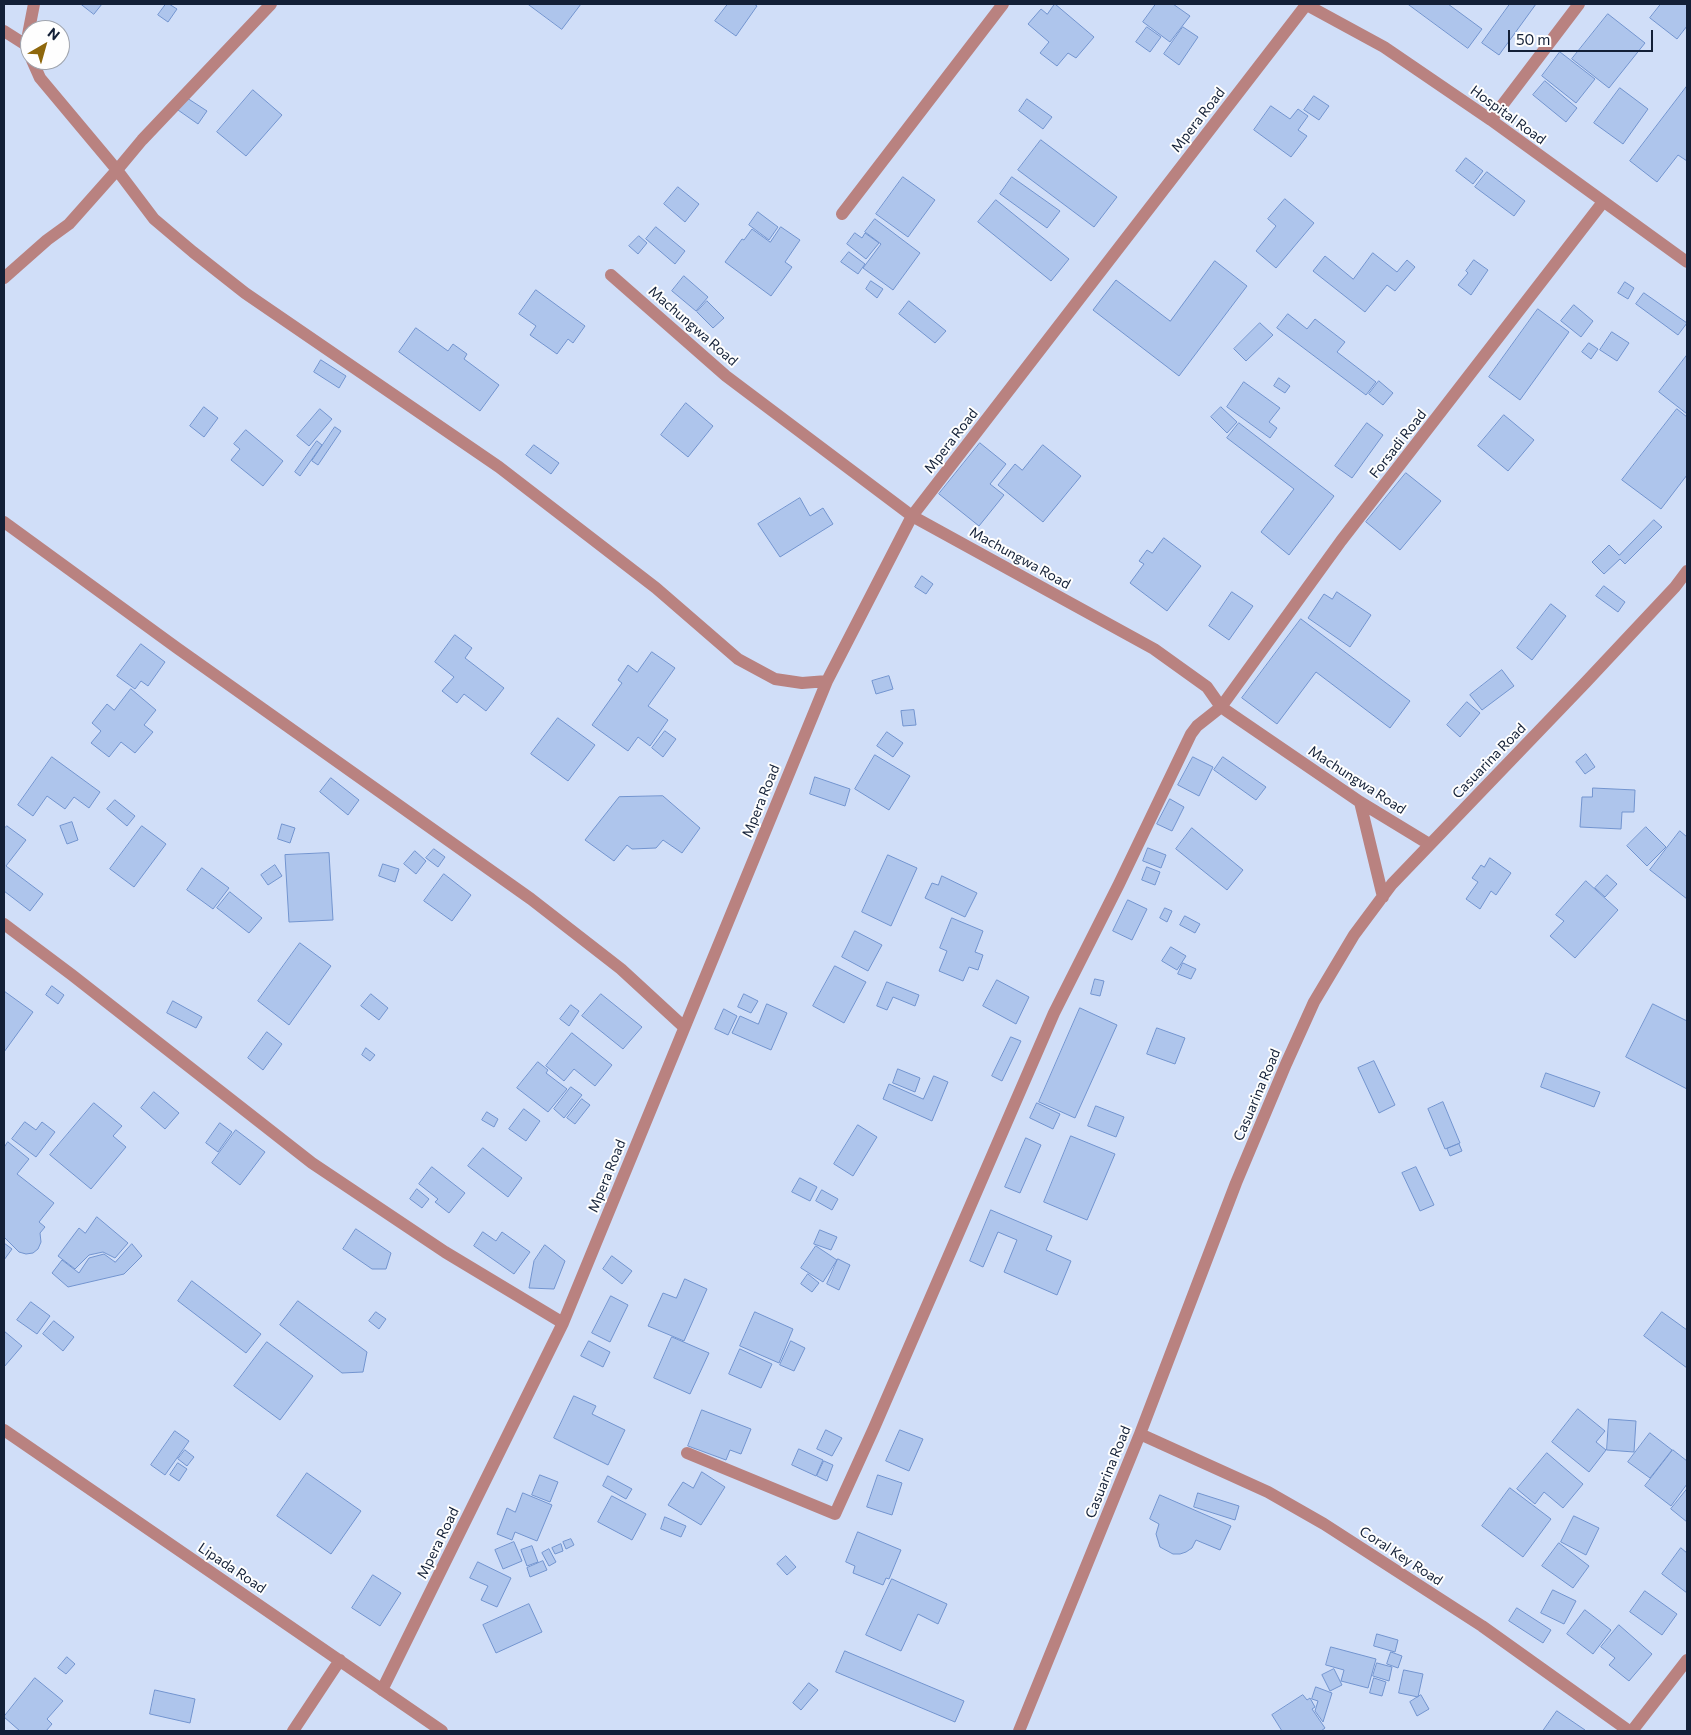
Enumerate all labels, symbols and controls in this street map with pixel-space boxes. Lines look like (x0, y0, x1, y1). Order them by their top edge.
north arrow (20, 20, 70, 70)
scale bar (1511, 20, 1656, 52)
text: N (45, 24, 63, 44)
text: 50 m (1516, 30, 1550, 48)
street label: Hospital Road (1467, 82, 1549, 148)
street label: Mpera Road (1168, 84, 1228, 156)
street label: Machungwa Road (645, 283, 741, 369)
street label: Mpera Road (921, 405, 981, 477)
street label: Forsadi Road (1366, 406, 1430, 482)
street label: Machungwa Road (967, 523, 1073, 593)
street label: Casuarina Road (1449, 720, 1529, 802)
street label: Machungwa Road (1305, 742, 1409, 818)
street label: Mpera Road (739, 762, 783, 840)
street label: Casuarina Road (1230, 1046, 1284, 1144)
street label: Mpera Road (585, 1137, 629, 1215)
street label: Casuarina Road (1082, 1423, 1134, 1521)
street label: Mpera Road (414, 1505, 462, 1581)
street label: Coral Key Road (1356, 1523, 1446, 1589)
street label: Lipada Road (195, 1539, 269, 1597)

